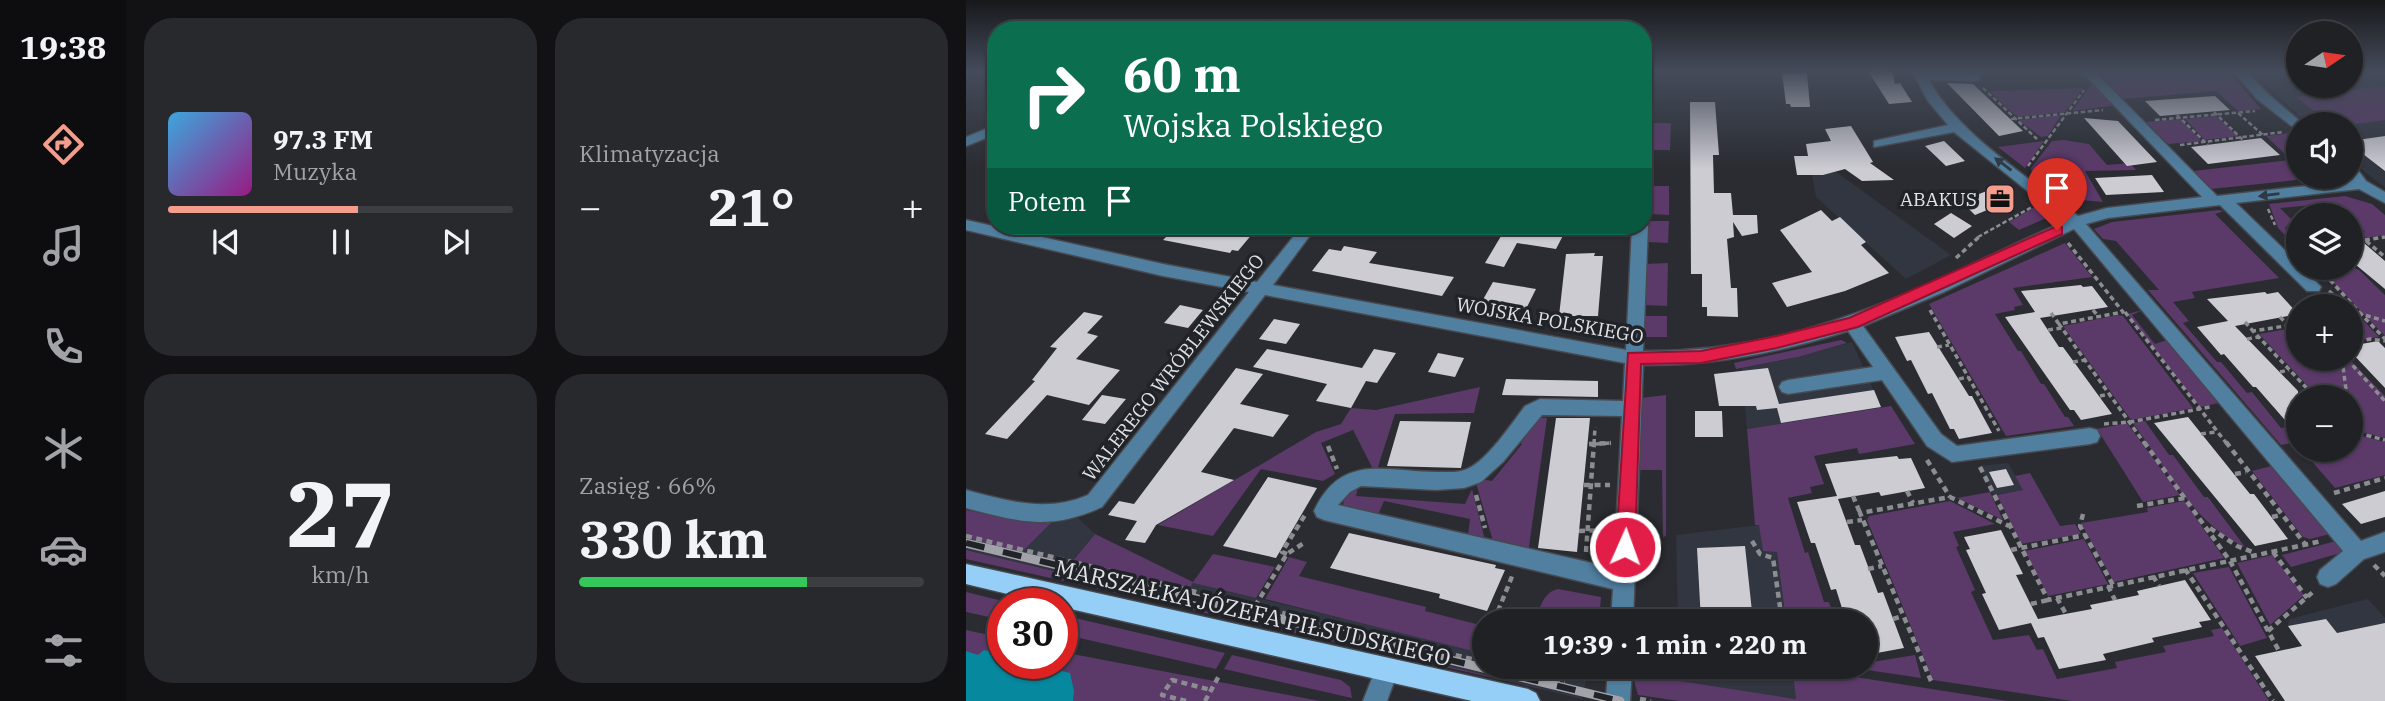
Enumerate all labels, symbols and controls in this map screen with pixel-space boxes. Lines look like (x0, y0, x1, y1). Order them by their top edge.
north arrow (2286, 21, 2362, 98)
map controls (2286, 21, 2363, 462)
text: 19:38 (20, 26, 106, 68)
text: 60 m (1123, 42, 1241, 105)
icon: right (1008, 49, 1099, 140)
text: Wojska Polskiego (1123, 104, 1383, 146)
button: sound (2286, 112, 2363, 189)
icon: directions (39, 120, 88, 169)
text: 97.3 FM (273, 122, 373, 156)
text: Klimatyzacja (579, 138, 720, 168)
text: Muzyka (273, 156, 357, 186)
one-way arrow (1995, 157, 2013, 172)
pin (2027, 158, 2087, 230)
icon: arrive (2038, 169, 2076, 207)
text: 21° (708, 173, 795, 240)
text: − (579, 182, 602, 231)
text: + (901, 182, 924, 231)
icon: arrive (1100, 182, 1138, 220)
office icon: ABAKUS (1983, 182, 2017, 216)
text: Potem (1008, 184, 1086, 218)
place label: ABAKUS (1900, 187, 1977, 211)
one-way arrow (2258, 189, 2280, 200)
button: layers (2286, 203, 2363, 280)
icon: music (39, 221, 88, 270)
icon: previous (207, 223, 245, 261)
icon: pause (322, 223, 360, 261)
icon: next (437, 223, 475, 261)
street label: WALEREGO WRÓBLEWSKIEGO (1077, 249, 1269, 485)
street label: WOJSKA POLSKIEGO (1454, 292, 1646, 348)
button: + (2286, 294, 2363, 371)
icon: phone (39, 322, 88, 371)
button: − (2286, 385, 2363, 462)
icon: climate (39, 424, 88, 473)
text: 27 (286, 454, 395, 572)
text: Zasięg · 66% (579, 470, 716, 500)
text: 330 km (579, 505, 768, 572)
position arrow (1588, 510, 1662, 584)
icon: car (39, 525, 88, 574)
street label: MARSZAŁKA JÓZEFA PIŁSUDSKIEGO (1052, 552, 1454, 672)
text: km/h (311, 559, 370, 589)
speed limit sign: 30 (987, 588, 1078, 679)
icon: filters (39, 626, 88, 675)
text: 19:39 · 1 min · 220 m (1543, 627, 1807, 661)

